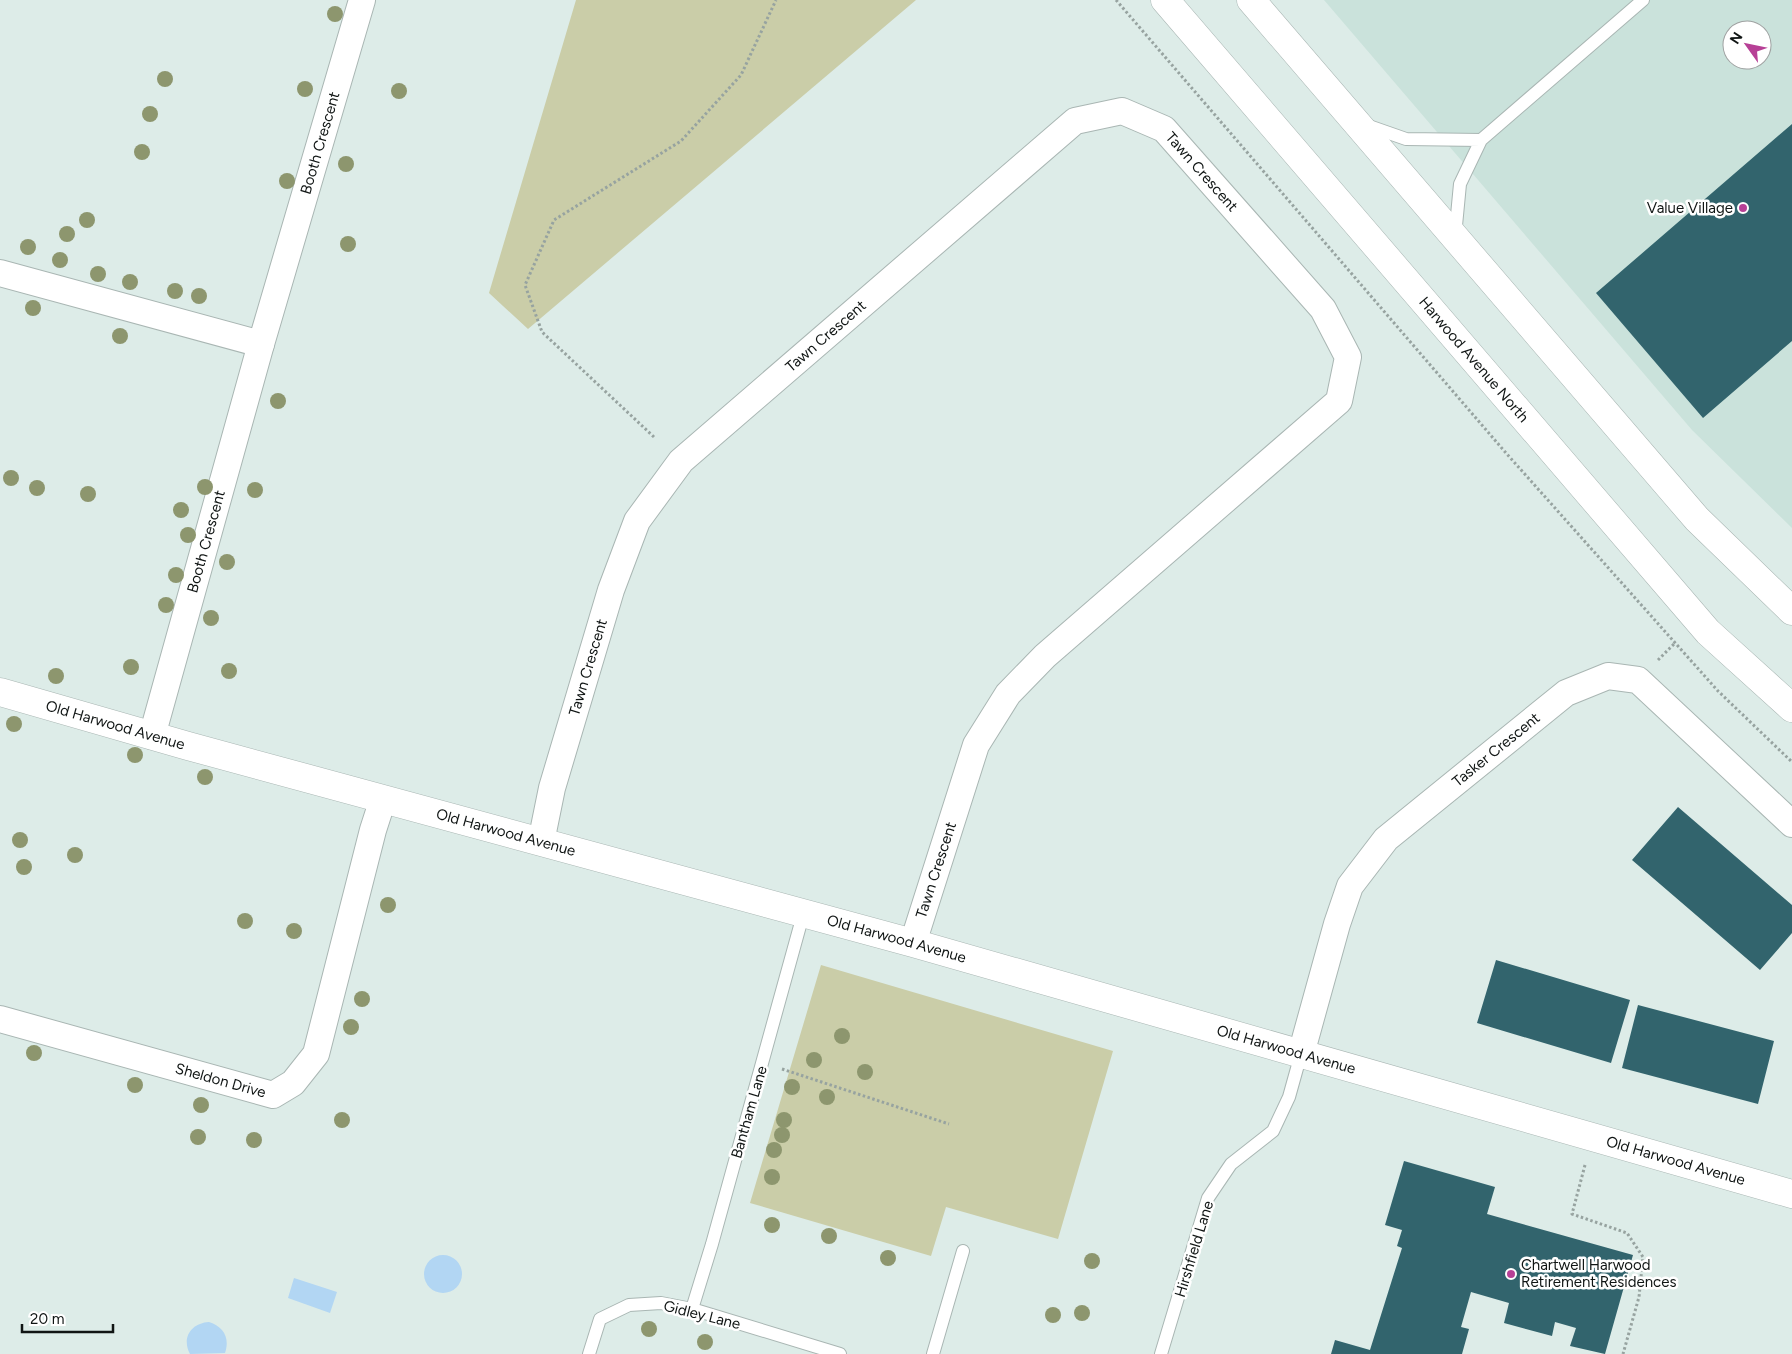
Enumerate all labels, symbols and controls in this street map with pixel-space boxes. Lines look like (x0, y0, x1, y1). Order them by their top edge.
north arrow (1722, 20, 1772, 70)
text: N (1726, 29, 1747, 47)
street label: Booth Crescent (296, 89, 344, 196)
street label: Tawn Crescent (1162, 128, 1242, 215)
place label: Value Village (1647, 199, 1733, 217)
marker: Value Village (1737, 202, 1749, 214)
street label: Harwood Avenue North (1415, 293, 1533, 426)
street label: Tawn Crescent (782, 296, 870, 376)
street label: Booth Crescent (183, 488, 229, 595)
street label: Tawn Crescent (565, 616, 611, 718)
street label: Old Harwood Avenue (44, 697, 187, 754)
street label: Tasker Crescent (1449, 709, 1544, 791)
street label: Old Harwood Avenue (434, 805, 578, 860)
street label: Tawn Crescent (912, 819, 960, 920)
street label: Old Harwood Avenue (825, 911, 968, 967)
street label: Old Harwood Avenue (1215, 1021, 1358, 1078)
street label: Sheldon Drive (173, 1059, 268, 1102)
street label: Bantham Lane (727, 1064, 771, 1160)
street label: Old Harwood Avenue (1604, 1132, 1747, 1189)
street label: Hirshfield Lane (1171, 1198, 1217, 1300)
place label: Chartwell Harwood Retirement Residences (1521, 1256, 1676, 1291)
marker: Chartwell Harwood Retirement Residences (1505, 1268, 1517, 1280)
street label: Gidley Lane (662, 1297, 742, 1333)
scale bar (22, 1302, 114, 1334)
text: 20 m (30, 1310, 64, 1328)

